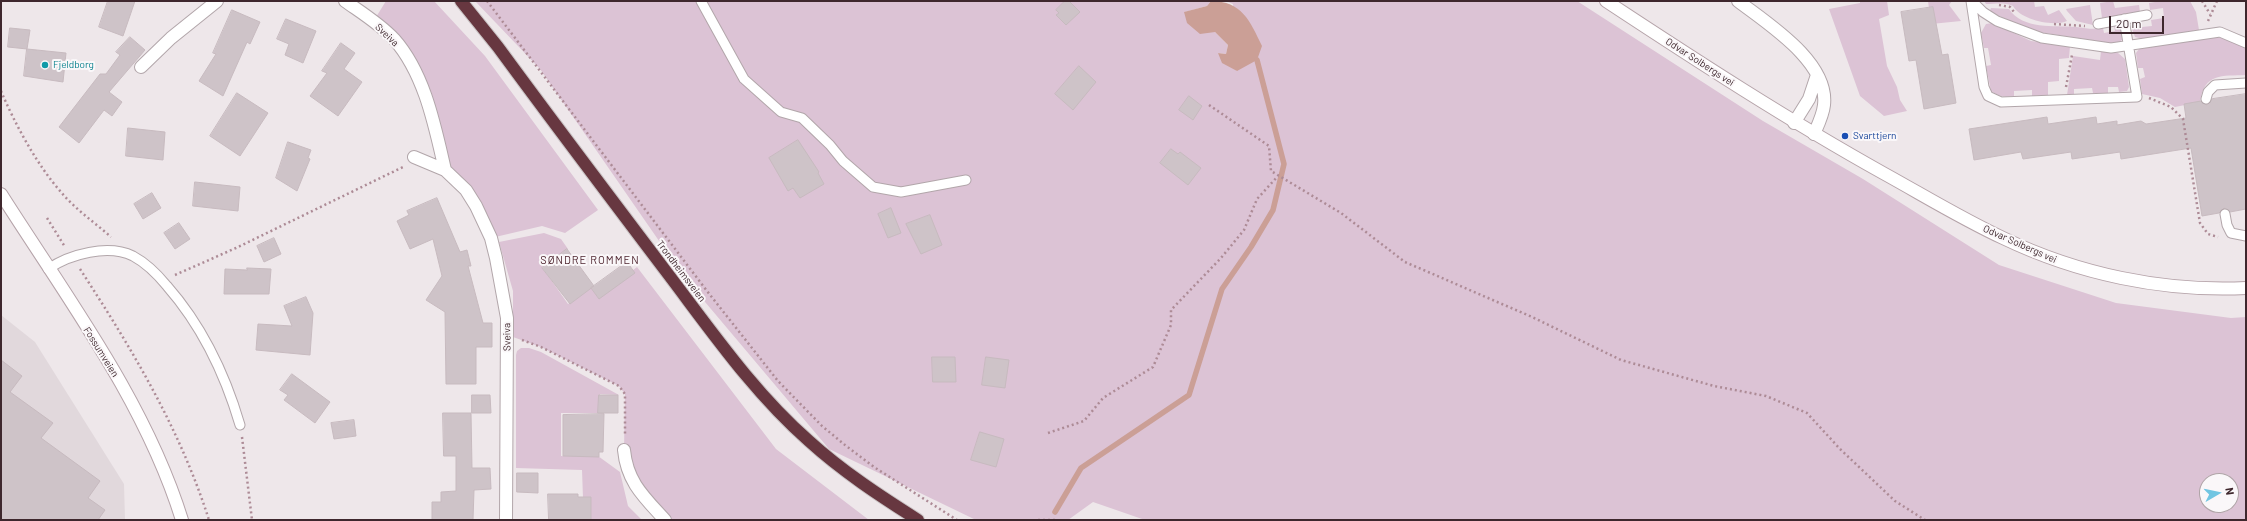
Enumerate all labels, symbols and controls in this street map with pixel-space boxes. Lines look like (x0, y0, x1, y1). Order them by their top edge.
scale bar (2111, 8, 2166, 34)
text: 20 m (2116, 16, 2142, 30)
street label: Sveiva (373, 21, 401, 49)
street label: Odvar Solbergs vei (1663, 35, 1737, 89)
place label: Fjeldborg (53, 59, 94, 71)
marker: Fjeldborg (40, 60, 50, 70)
place label: Svarttjern (1853, 130, 1896, 142)
marker: Svarttjern (1840, 131, 1850, 141)
street label: Odvar Solbergs vei (1981, 222, 2059, 266)
street label: Trondheimsveien (654, 238, 708, 304)
district label: SØNDRE ROMMEN (540, 253, 640, 267)
street label: Sveiva (501, 323, 513, 351)
street label: Fossumveien (81, 325, 121, 379)
north arrow (2199, 473, 2239, 513)
text: N (2223, 487, 2237, 496)

